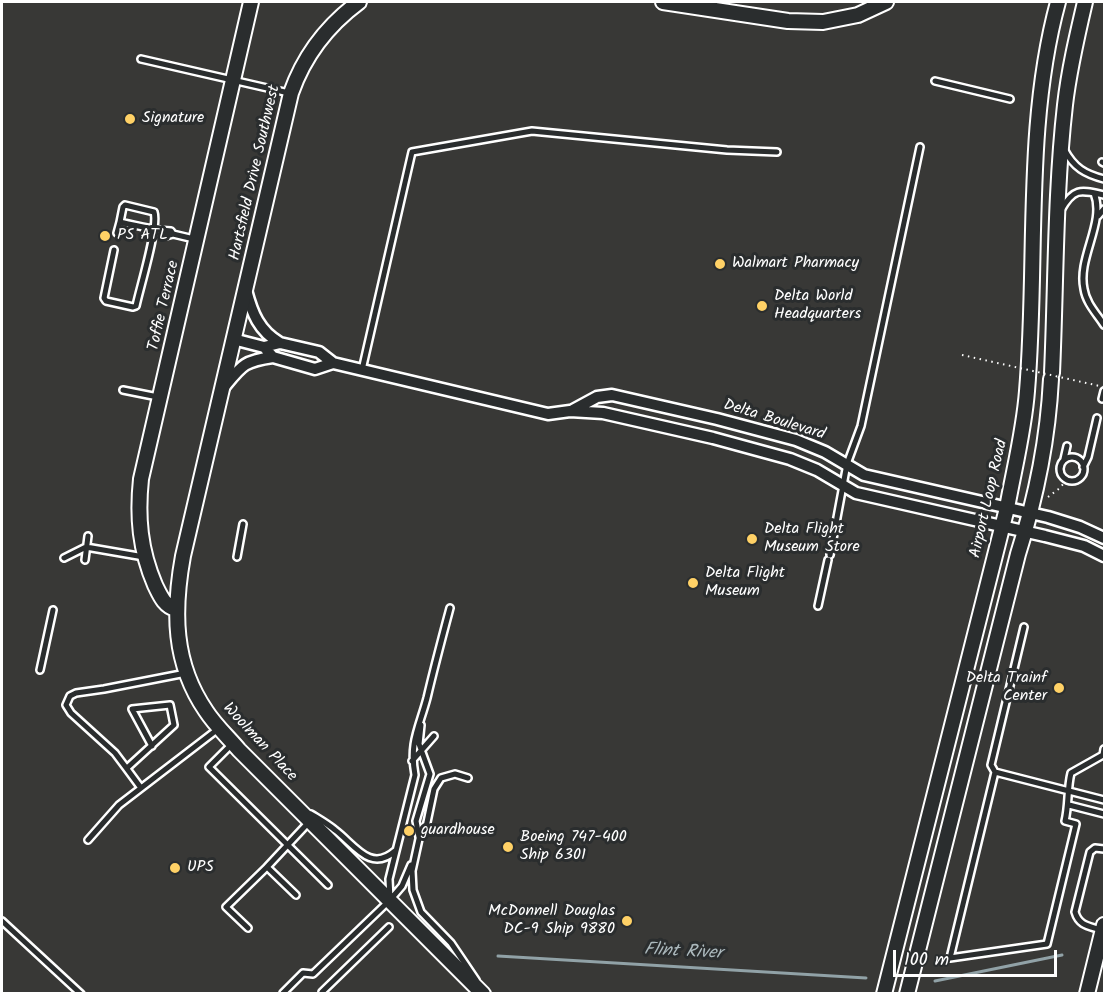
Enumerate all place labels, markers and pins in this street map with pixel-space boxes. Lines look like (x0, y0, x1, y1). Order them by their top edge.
place label: Signature (142, 109, 204, 129)
marker: Signature (123, 112, 137, 126)
place label: PS ATL (117, 226, 168, 246)
marker: PS ATL (98, 229, 112, 243)
place label: Walmart Pharmacy (732, 254, 859, 274)
marker: Walmart Pharmacy (713, 257, 727, 271)
place label: Delta World Headquarters (774, 287, 861, 325)
marker: Delta World Headquarters (755, 299, 769, 313)
place label: Delta Flight Museum Store (764, 520, 860, 558)
marker: Delta Flight Museum Store (745, 532, 759, 546)
place label: Delta Flight Museum (705, 564, 785, 602)
marker: Delta Flight Museum (686, 576, 700, 590)
place label: Delta Trainf Center (966, 669, 1047, 707)
marker: Delta Trainf Center (1052, 681, 1066, 695)
place label: guardhouse (421, 821, 495, 841)
marker: guardhouse (402, 824, 416, 838)
place label: Boeing 747-400 Ship 6301 (520, 828, 627, 866)
marker: Boeing 747-400 Ship 6301 (501, 840, 515, 854)
place label: UPS (187, 858, 214, 878)
marker: UPS (168, 861, 182, 875)
place label: McDonnell Douglas DC-9 Ship 9880 (488, 902, 615, 940)
marker: McDonnell Douglas DC-9 Ship 9880 (620, 914, 634, 928)

